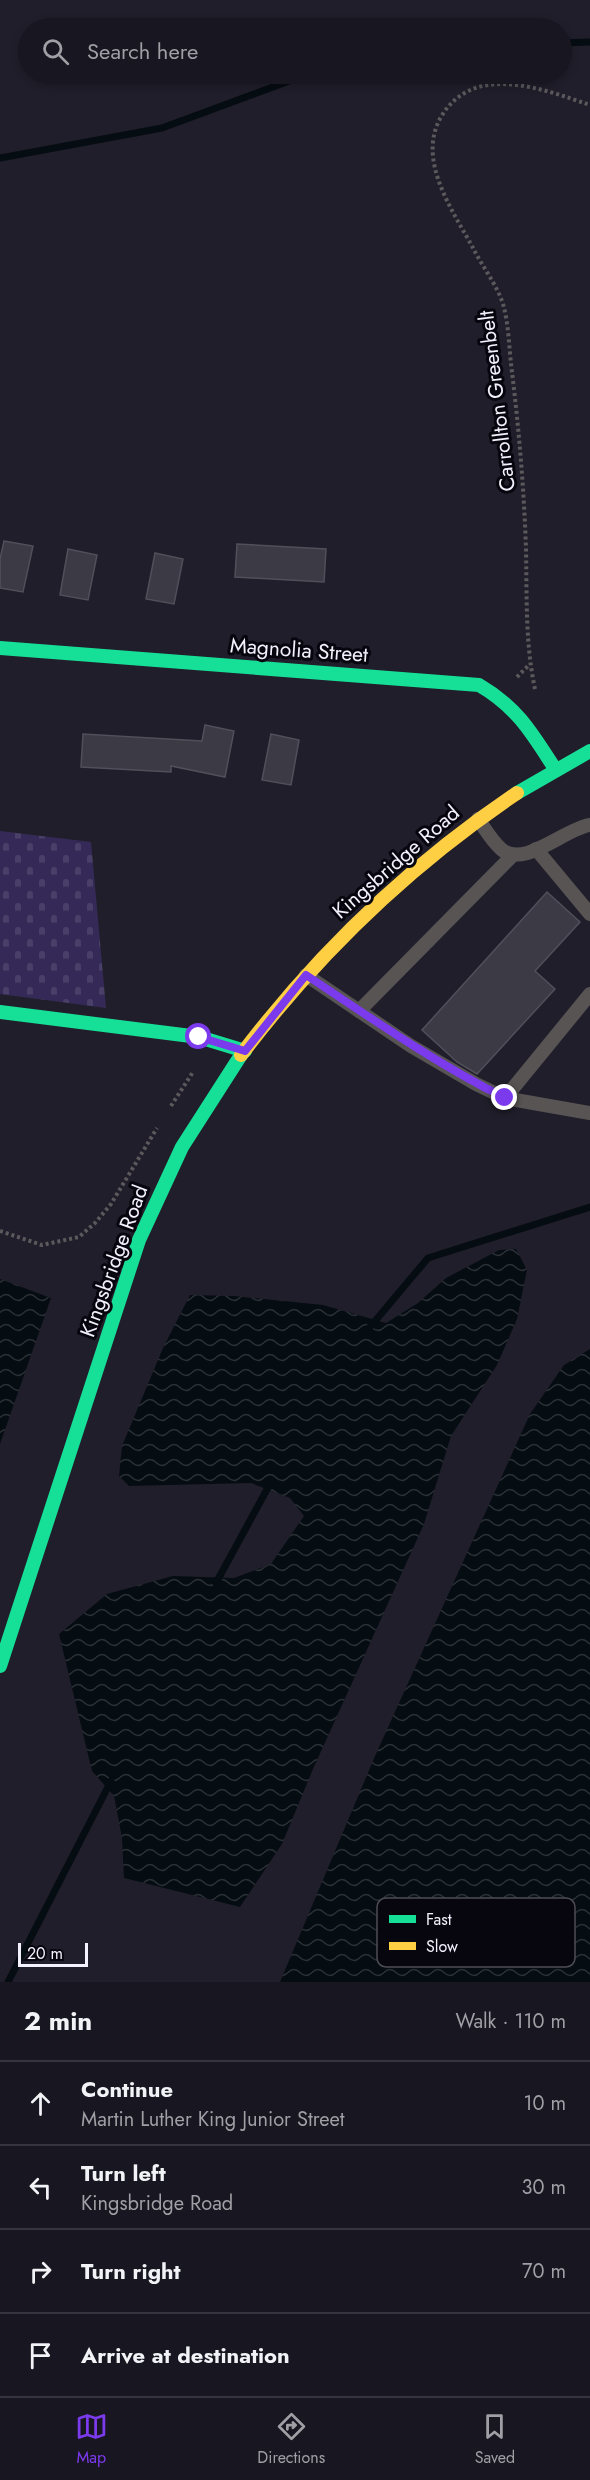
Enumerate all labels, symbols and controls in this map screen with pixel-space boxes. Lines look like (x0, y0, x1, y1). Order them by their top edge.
search box (18, 18, 572, 84)
icon: search (39, 35, 72, 68)
text: Search here (87, 35, 198, 67)
street label: Carrollton Greenbelt (471, 309, 523, 493)
street label: Magnolia Street (229, 630, 369, 670)
street label: Kingsbridge Road (326, 798, 466, 926)
route start (185, 1023, 211, 1049)
route end (491, 1084, 517, 1110)
street label: Kingsbridge Road (73, 1181, 155, 1341)
legend (377, 1898, 575, 1967)
text: Fast (426, 1908, 452, 1931)
text: Slow (426, 1935, 458, 1958)
scale bar (18, 1940, 88, 1968)
text: 20 m (27, 1942, 63, 1965)
text: 2 min (24, 2002, 92, 2040)
text: Walk · 110 m (456, 2007, 566, 2036)
text: Continue (81, 2073, 173, 2105)
icon: ahead (24, 2087, 57, 2120)
text: 10 m (523, 2089, 566, 2118)
text: Martin Luther King Junior Street (81, 2105, 345, 2134)
text: Turn left (81, 2157, 166, 2189)
icon: left (24, 2171, 57, 2204)
text: 30 m (521, 2173, 566, 2202)
text: Kingsbridge Road (81, 2189, 233, 2218)
icon: right (24, 2255, 57, 2288)
text: Turn right (81, 2255, 181, 2287)
text: 70 m (522, 2257, 566, 2286)
icon: arrive (24, 2339, 57, 2372)
text: Arrive at destination (81, 2339, 290, 2371)
tab: Map (75, 2410, 108, 2469)
tab: Directions (257, 2410, 325, 2469)
tab: Saved (475, 2410, 515, 2469)

